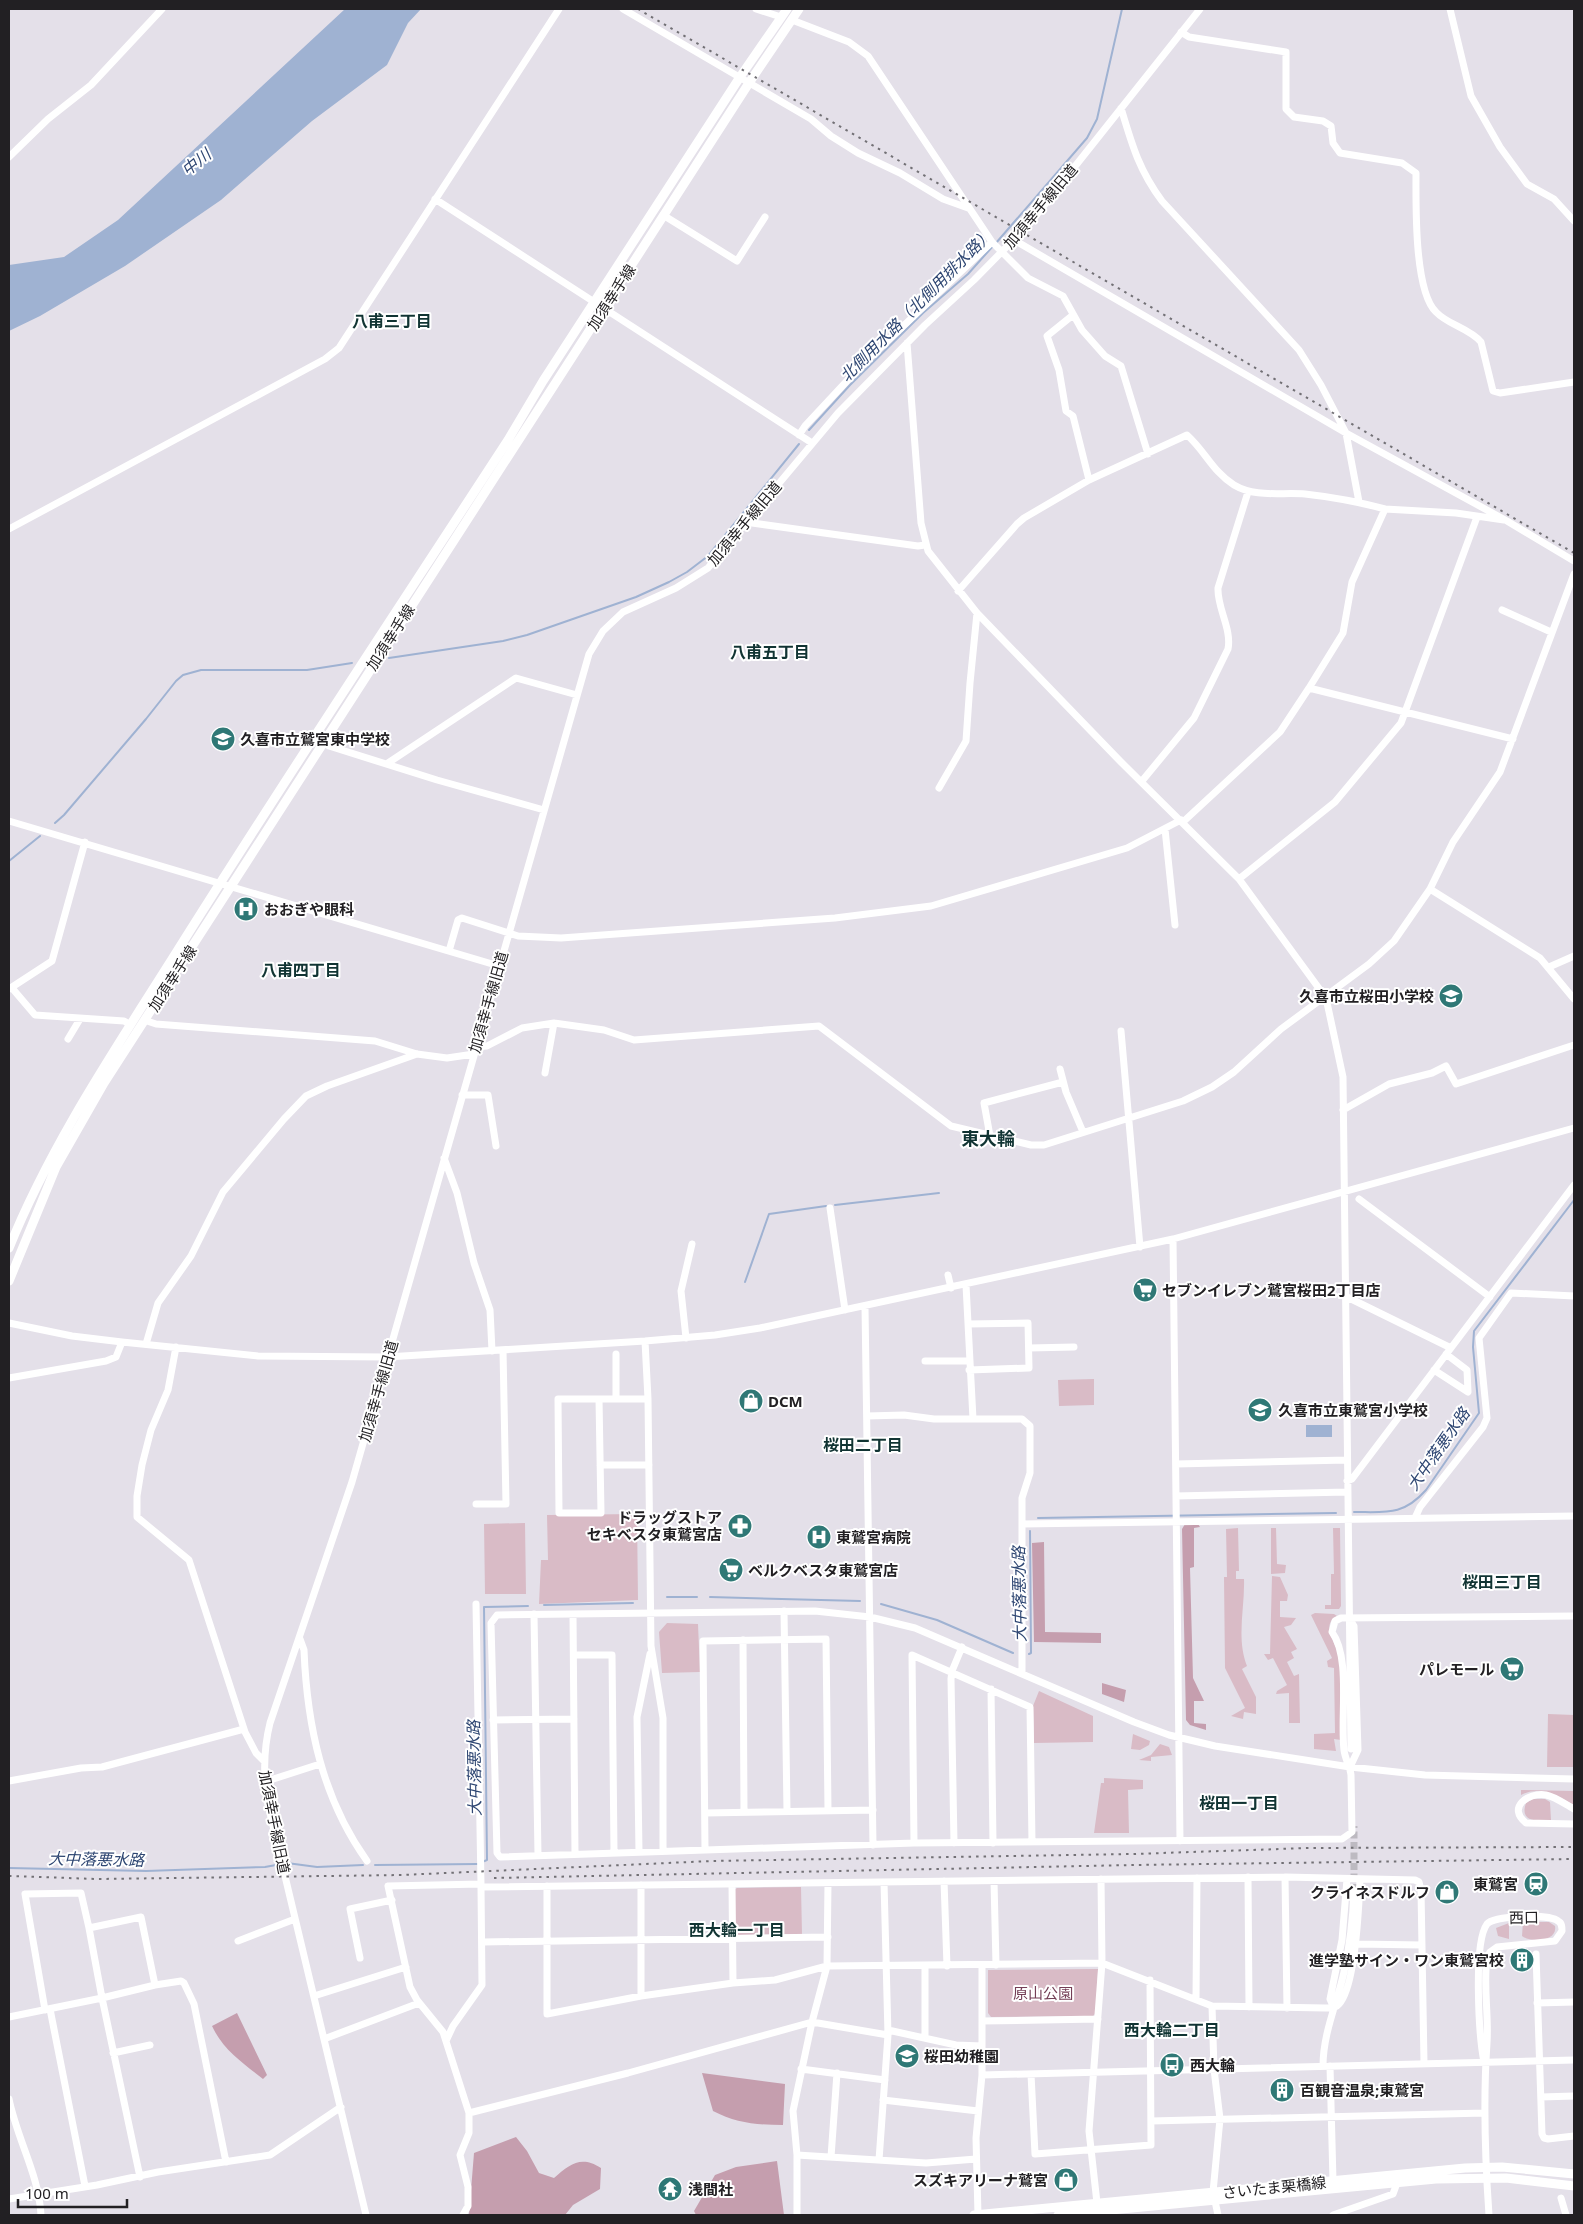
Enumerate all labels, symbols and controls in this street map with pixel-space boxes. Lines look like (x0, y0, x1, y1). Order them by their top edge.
water label: 中川 (177, 142, 217, 181)
street label: 加須幸手線旧道 (999, 159, 1081, 253)
water label: 北側用水路（北側用排水路） (835, 224, 997, 386)
street label: 加須幸手線 (582, 260, 640, 334)
district label: 八甫三丁目 (352, 310, 432, 332)
street label: 加須幸手線旧道 (703, 476, 785, 570)
street label: 加須幸手線 (361, 600, 419, 674)
district label: 八甫五丁目 (730, 641, 810, 663)
school or university icon: 久喜市立鷲宮東中学校 (210, 726, 236, 752)
place label: 久喜市立鷲宮東中学校 (240, 729, 390, 749)
hospital icon: おおぎや眼科 (233, 896, 259, 922)
place label: おおぎや眼科 (264, 899, 354, 919)
street label: 加須幸手線 (143, 941, 201, 1015)
street label: 加須幸手線旧道 (464, 949, 512, 1055)
district label: 八甫四丁目 (261, 959, 341, 981)
school or university icon: 久喜市立桜田小学校 (1438, 983, 1464, 1009)
place label: 久喜市立桜田小学校 (1299, 986, 1434, 1006)
district label: 東大輪 (961, 1126, 1015, 1150)
supermarket icon: セブンイレブン鷲宮桜田2丁目店 (1132, 1277, 1158, 1303)
place label: セブンイレブン鷲宮桜田2丁目店 (1162, 1280, 1381, 1300)
street label: 加須幸手線旧道 (354, 1338, 402, 1444)
shop icon: DCM (738, 1388, 764, 1414)
place label: DCM (768, 1391, 803, 1411)
school or university icon: 久喜市立東鷲宮小学校 (1247, 1397, 1273, 1423)
place label: 久喜市立東鷲宮小学校 (1278, 1400, 1428, 1420)
water label: 大中落悪水路 (1401, 1402, 1476, 1495)
district label: 桜田二丁目 (823, 1434, 903, 1456)
place label: ドラッグストア セキベスタ東鷲宮店 (587, 1507, 722, 1544)
pharmacy icon: ドラッグストア セキベスタ東鷲宮店 (727, 1513, 753, 1539)
hospital icon: 東鷲宮病院 (806, 1524, 832, 1550)
place label: 東鷲宮病院 (836, 1527, 911, 1547)
water label: 大中落悪水路 (1007, 1544, 1031, 1642)
supermarket icon: ベルクベスタ東鷲宮店 (718, 1557, 744, 1583)
place label: ベルクベスタ東鷲宮店 (748, 1560, 898, 1580)
district label: 桜田三丁目 (1462, 1571, 1542, 1593)
supermarket icon: パレモール (1499, 1656, 1525, 1682)
place label: パレモール (1419, 1659, 1494, 1679)
water label: 大中落悪水路 (462, 1718, 486, 1816)
street label: 加須幸手線旧道 (255, 1769, 295, 1875)
district label: 桜田一丁目 (1199, 1792, 1279, 1814)
water label: 大中落悪水路 (48, 1847, 146, 1871)
station icon: 東鷲宮 (1523, 1871, 1549, 1897)
place label: 東鷲宮 (1473, 1874, 1518, 1894)
shop icon: クライネスドルフ (1434, 1879, 1460, 1905)
place label: クライネスドルフ (1310, 1882, 1430, 1902)
street label: 西口 (1509, 1907, 1539, 1927)
district label: 西大輪一丁目 (689, 1919, 785, 1941)
building icon: 進学塾サイン・ワン東鷲宮校 (1509, 1947, 1535, 1973)
place label: 進学塾サイン・ワン東鷲宮校 (1309, 1950, 1504, 1970)
park label: 原山公園 (1013, 1983, 1073, 2003)
district label: 西大輪二丁目 (1124, 2019, 1220, 2041)
school or university icon: 桜田幼稚園 (894, 2043, 920, 2069)
place label: 桜田幼稚園 (924, 2046, 999, 2066)
bus stop icon: 西大輪 (1159, 2052, 1185, 2078)
place label: 西大輪 (1190, 2055, 1235, 2075)
building icon: 百観音温泉;東鷲宮 (1269, 2077, 1295, 2103)
place label: 百観音温泉;東鷲宮 (1300, 2080, 1424, 2100)
shop icon: スズキアリーナ鷲宮 (1053, 2167, 1079, 2193)
place label: スズキアリーナ鷲宮 (913, 2170, 1048, 2190)
street label: さいたま栗橋線 (1221, 2172, 1327, 2202)
scale bar (18, 2176, 126, 2208)
temple icon: 浅間社 (657, 2176, 683, 2202)
place label: 浅間社 (688, 2179, 733, 2199)
text: 100 m (25, 2183, 69, 2203)

